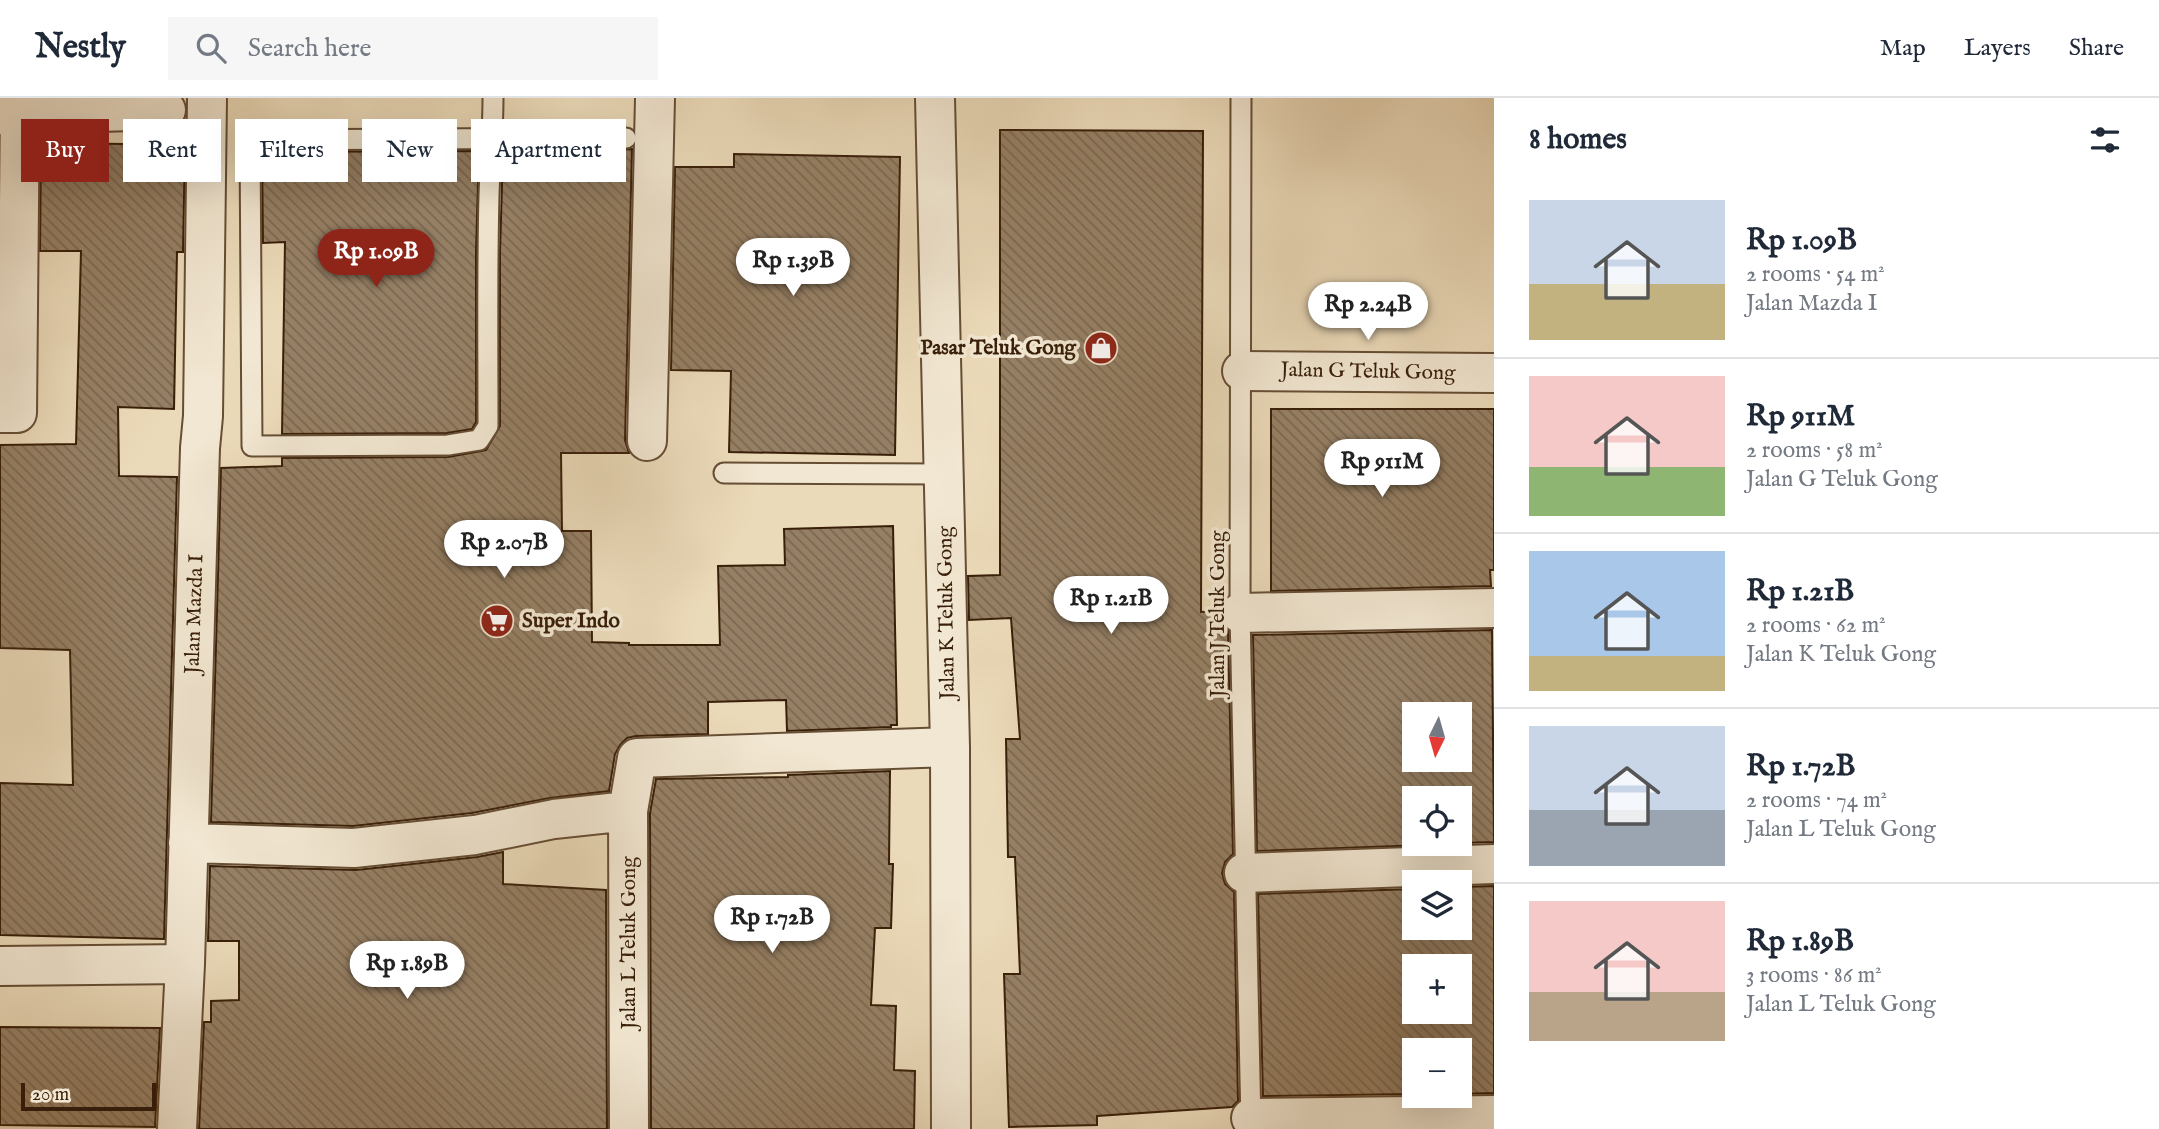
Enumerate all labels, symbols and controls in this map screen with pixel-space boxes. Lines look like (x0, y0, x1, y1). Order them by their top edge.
search box (168, 17, 658, 80)
text: Nestly (35, 27, 126, 69)
icon: search (192, 29, 230, 67)
text: Search here (248, 32, 372, 65)
text: Map (1880, 33, 1926, 64)
text: Layers (1964, 33, 2031, 64)
text: Share (2069, 33, 2124, 64)
chip: Buy (21, 119, 109, 182)
chip: Rent (123, 119, 221, 182)
chip: Filters (235, 119, 348, 182)
chip: New (362, 119, 457, 182)
chip: Apartment (471, 119, 626, 182)
text: 8 homes (1529, 121, 1627, 159)
icon: filters (2086, 121, 2124, 159)
text: Rp 1.09B (1746, 222, 1857, 260)
icon: home (1585, 228, 1669, 312)
pin: Rp 1.09B (304, 230, 448, 289)
text: Rp 1.09B (334, 237, 418, 266)
pin: Rp 1.39B (721, 238, 865, 298)
text: Rp 1.39B (752, 246, 834, 275)
text: 2 rooms · 54 m² (1746, 260, 1885, 289)
pin: Rp 2.24B (1296, 282, 1440, 342)
text: Jalan Mazda I (1746, 289, 1878, 318)
text: Rp 2.24B (1324, 290, 1412, 319)
shop icon: Pasar Teluk Gong (1082, 329, 1120, 367)
place label: Pasar Teluk Gong (920, 335, 1077, 362)
street label: Jalan G Teluk Gong (1278, 357, 1456, 387)
text: Rp 911M (1746, 398, 1855, 436)
icon: home (1585, 404, 1669, 488)
text: 2 rooms · 58 m² (1746, 436, 1883, 465)
pin: Rp 911M (1317, 440, 1447, 499)
text: Rp 911M (1340, 447, 1424, 476)
text: Jalan G Teluk Gong (1746, 465, 1938, 494)
pin: Rp 2.07B (432, 520, 576, 580)
street label: Jalan K Teluk Gong (932, 525, 962, 702)
text: Rp 2.07B (460, 528, 548, 557)
street label: Jalan J Teluk Gong (1205, 530, 1232, 699)
street label: Jalan Mazda I (179, 554, 211, 676)
text: Rp 1.21B (1746, 573, 1854, 611)
pin: Rp 1.21B (1039, 576, 1183, 636)
icon: home (1585, 579, 1669, 663)
text: Rp 1.21B (1070, 584, 1152, 613)
supermarket icon: Super Indo (478, 602, 516, 640)
place label: Super Indo (522, 608, 620, 635)
text: 2 rooms · 62 m² (1746, 611, 1886, 640)
text: Jalan K Teluk Gong (1746, 640, 1936, 669)
north arrow (1402, 702, 1472, 772)
map controls (1402, 702, 1472, 1108)
text: Rp 1.72B (1746, 748, 1855, 786)
icon: home (1585, 754, 1669, 838)
button: locate (1402, 786, 1472, 856)
text: 2 rooms · 74 m² (1746, 786, 1887, 815)
text: Jalan L Teluk Gong (1746, 815, 1936, 844)
street label: Jalan L Teluk Gong (616, 856, 643, 1032)
button: layers (1402, 870, 1472, 940)
pin: Rp 1.72B (700, 896, 844, 955)
text: Rp 1.72B (730, 903, 814, 932)
text: Rp 1.89B (1746, 923, 1854, 961)
icon: home (1585, 929, 1669, 1013)
pin: Rp 1.89B (335, 942, 479, 1001)
text: Rp 1.89B (366, 949, 448, 978)
button: + (1402, 954, 1472, 1024)
text: 3 rooms · 86 m² (1746, 961, 1882, 990)
text: Jalan L Teluk Gong (1746, 990, 1936, 1019)
button: − (1402, 1038, 1472, 1108)
scale bar (21, 1080, 156, 1112)
text: 20 m (32, 1083, 69, 1107)

